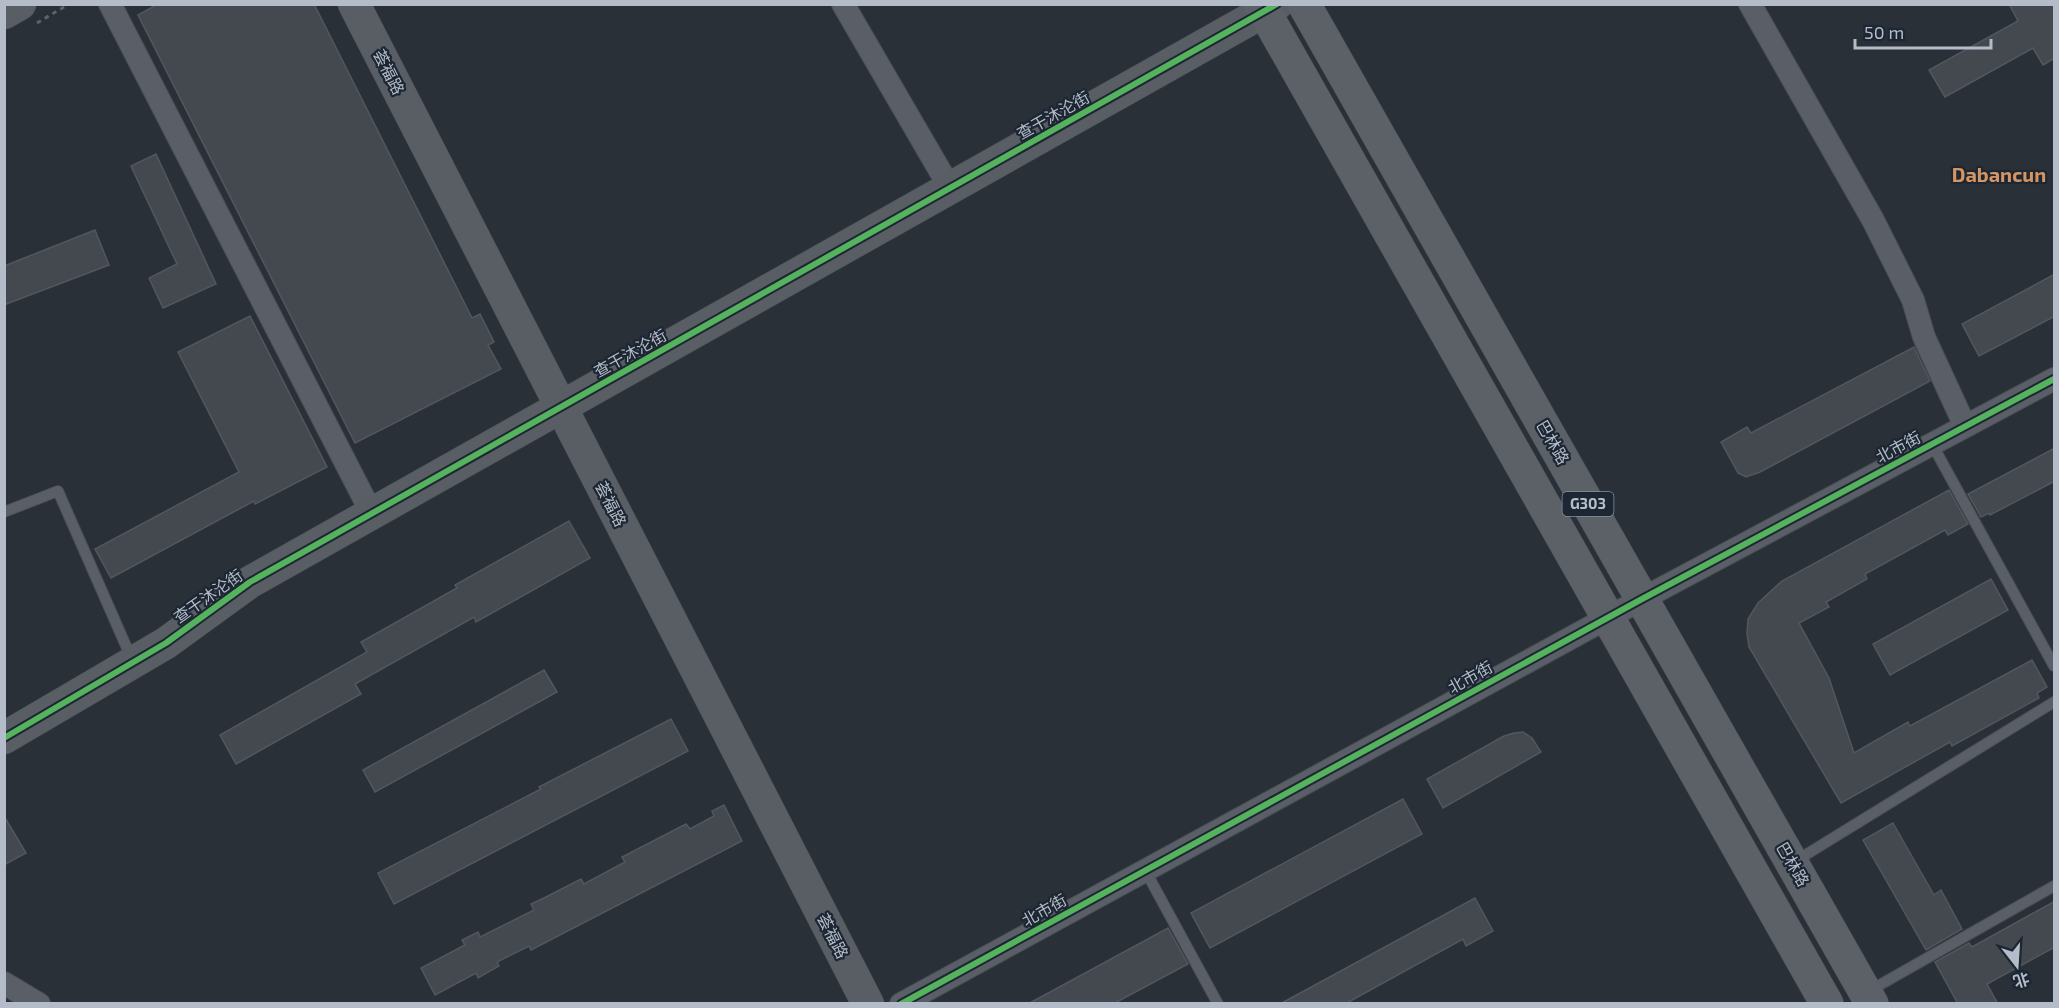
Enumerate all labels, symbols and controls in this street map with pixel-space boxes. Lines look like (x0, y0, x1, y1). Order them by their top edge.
scale bar (1855, 12, 1992, 50)
text: 50 m (1864, 21, 1904, 43)
street label: 荟福路 (370, 46, 409, 97)
street label: 查干沐沦街 (1013, 87, 1092, 142)
district label: Dabancun (1952, 162, 2046, 186)
street label: 查干沐沦街 (590, 325, 669, 380)
street label: 巴林路 (1533, 416, 1574, 467)
street label: 北市街 (1872, 427, 1923, 466)
street label: 荟福路 (592, 478, 631, 529)
road number: G303 (1562, 492, 1614, 516)
street label: 查干沐沦街 (169, 565, 246, 626)
street label: 北市街 (1444, 657, 1495, 697)
street label: 巴林路 (1773, 838, 1814, 889)
street label: 北市街 (1018, 890, 1069, 930)
street label: 荟福路 (814, 910, 853, 961)
north arrow (1987, 936, 2047, 996)
text: 北 (2011, 969, 2032, 992)

